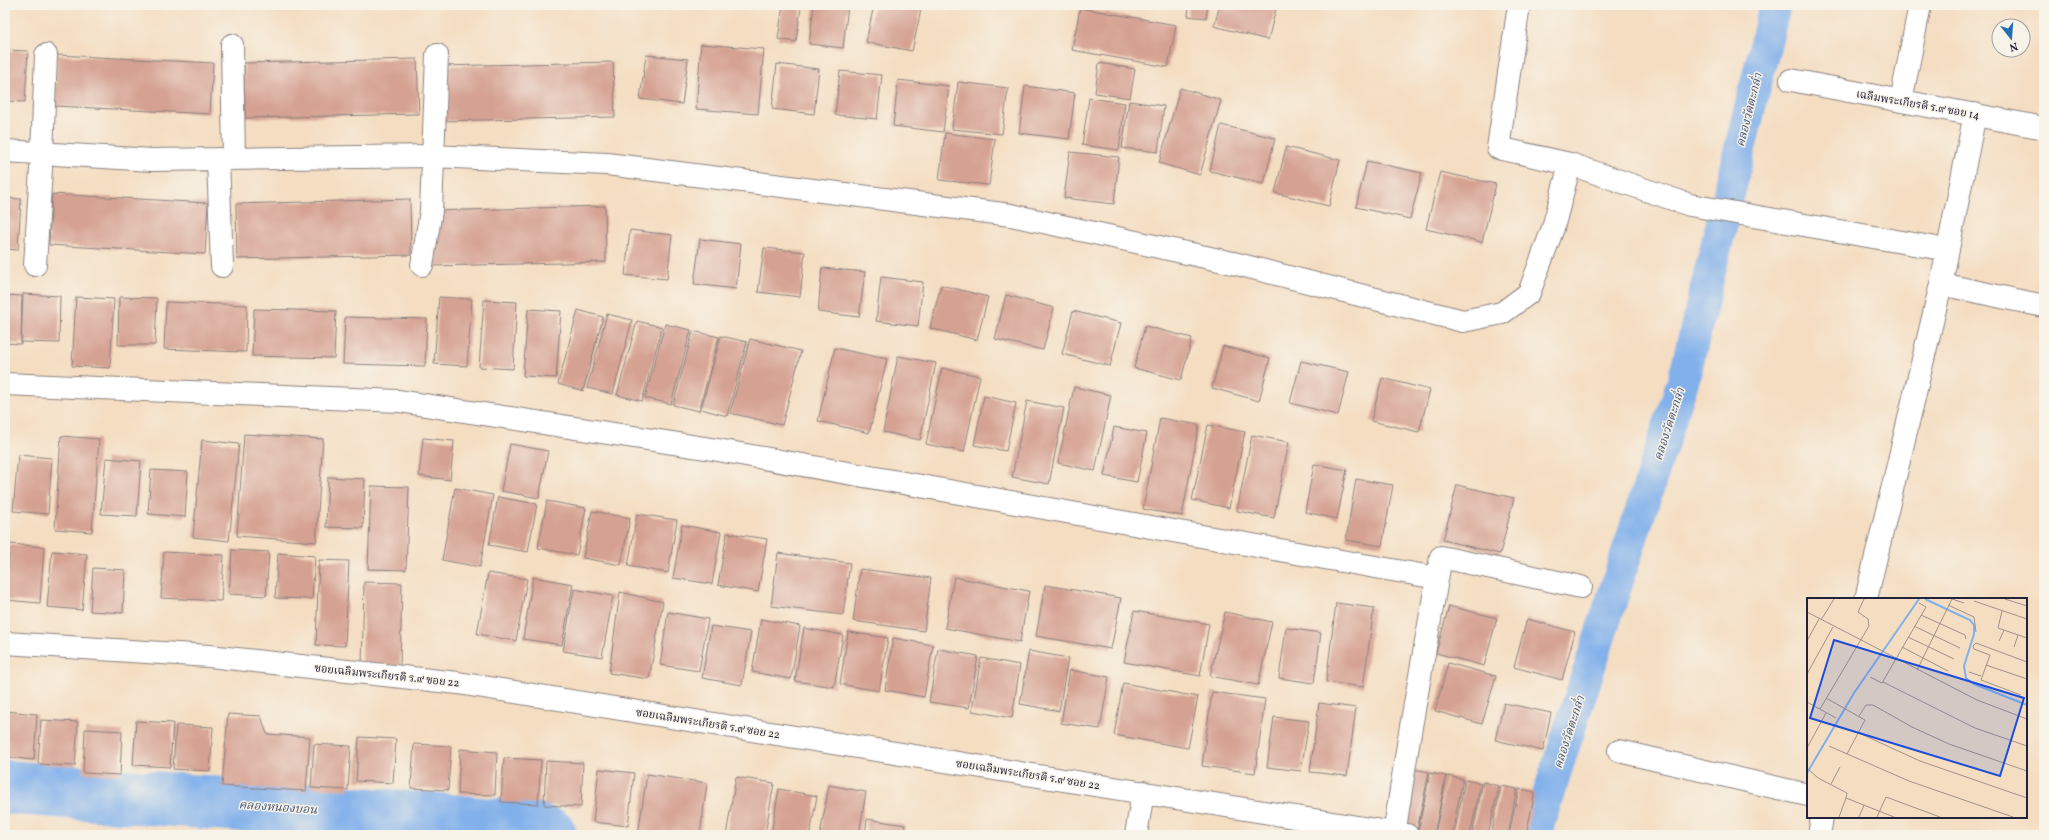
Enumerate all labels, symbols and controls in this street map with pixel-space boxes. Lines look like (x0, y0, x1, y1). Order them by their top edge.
north arrow (1991, 18, 2031, 58)
text: N (2007, 38, 2020, 54)
water label: คลองวัดตะกล่ำ (1731, 70, 1767, 149)
street label: เฉลิมพระเกียรติ ร.๙ ซอย 14 (1855, 87, 1981, 124)
water label: คลองวัดตะกล่ำ (1649, 384, 1690, 463)
inset map (1807, 598, 2027, 818)
street label: ซอยเฉลิมพระเกียรติ ร.๙ ซอย 22 (314, 661, 460, 692)
water label: คลองวัดตะกล่ำ (1549, 692, 1590, 771)
street label: ซอยเฉลิมพระเกียรติ ร.๙ ซอย 22 (635, 706, 781, 743)
street label: ซอยเฉลิมพระเกียรติ ร.๙ ซอย 22 (955, 757, 1101, 794)
water label: คลองหนองบอน (238, 797, 318, 819)

